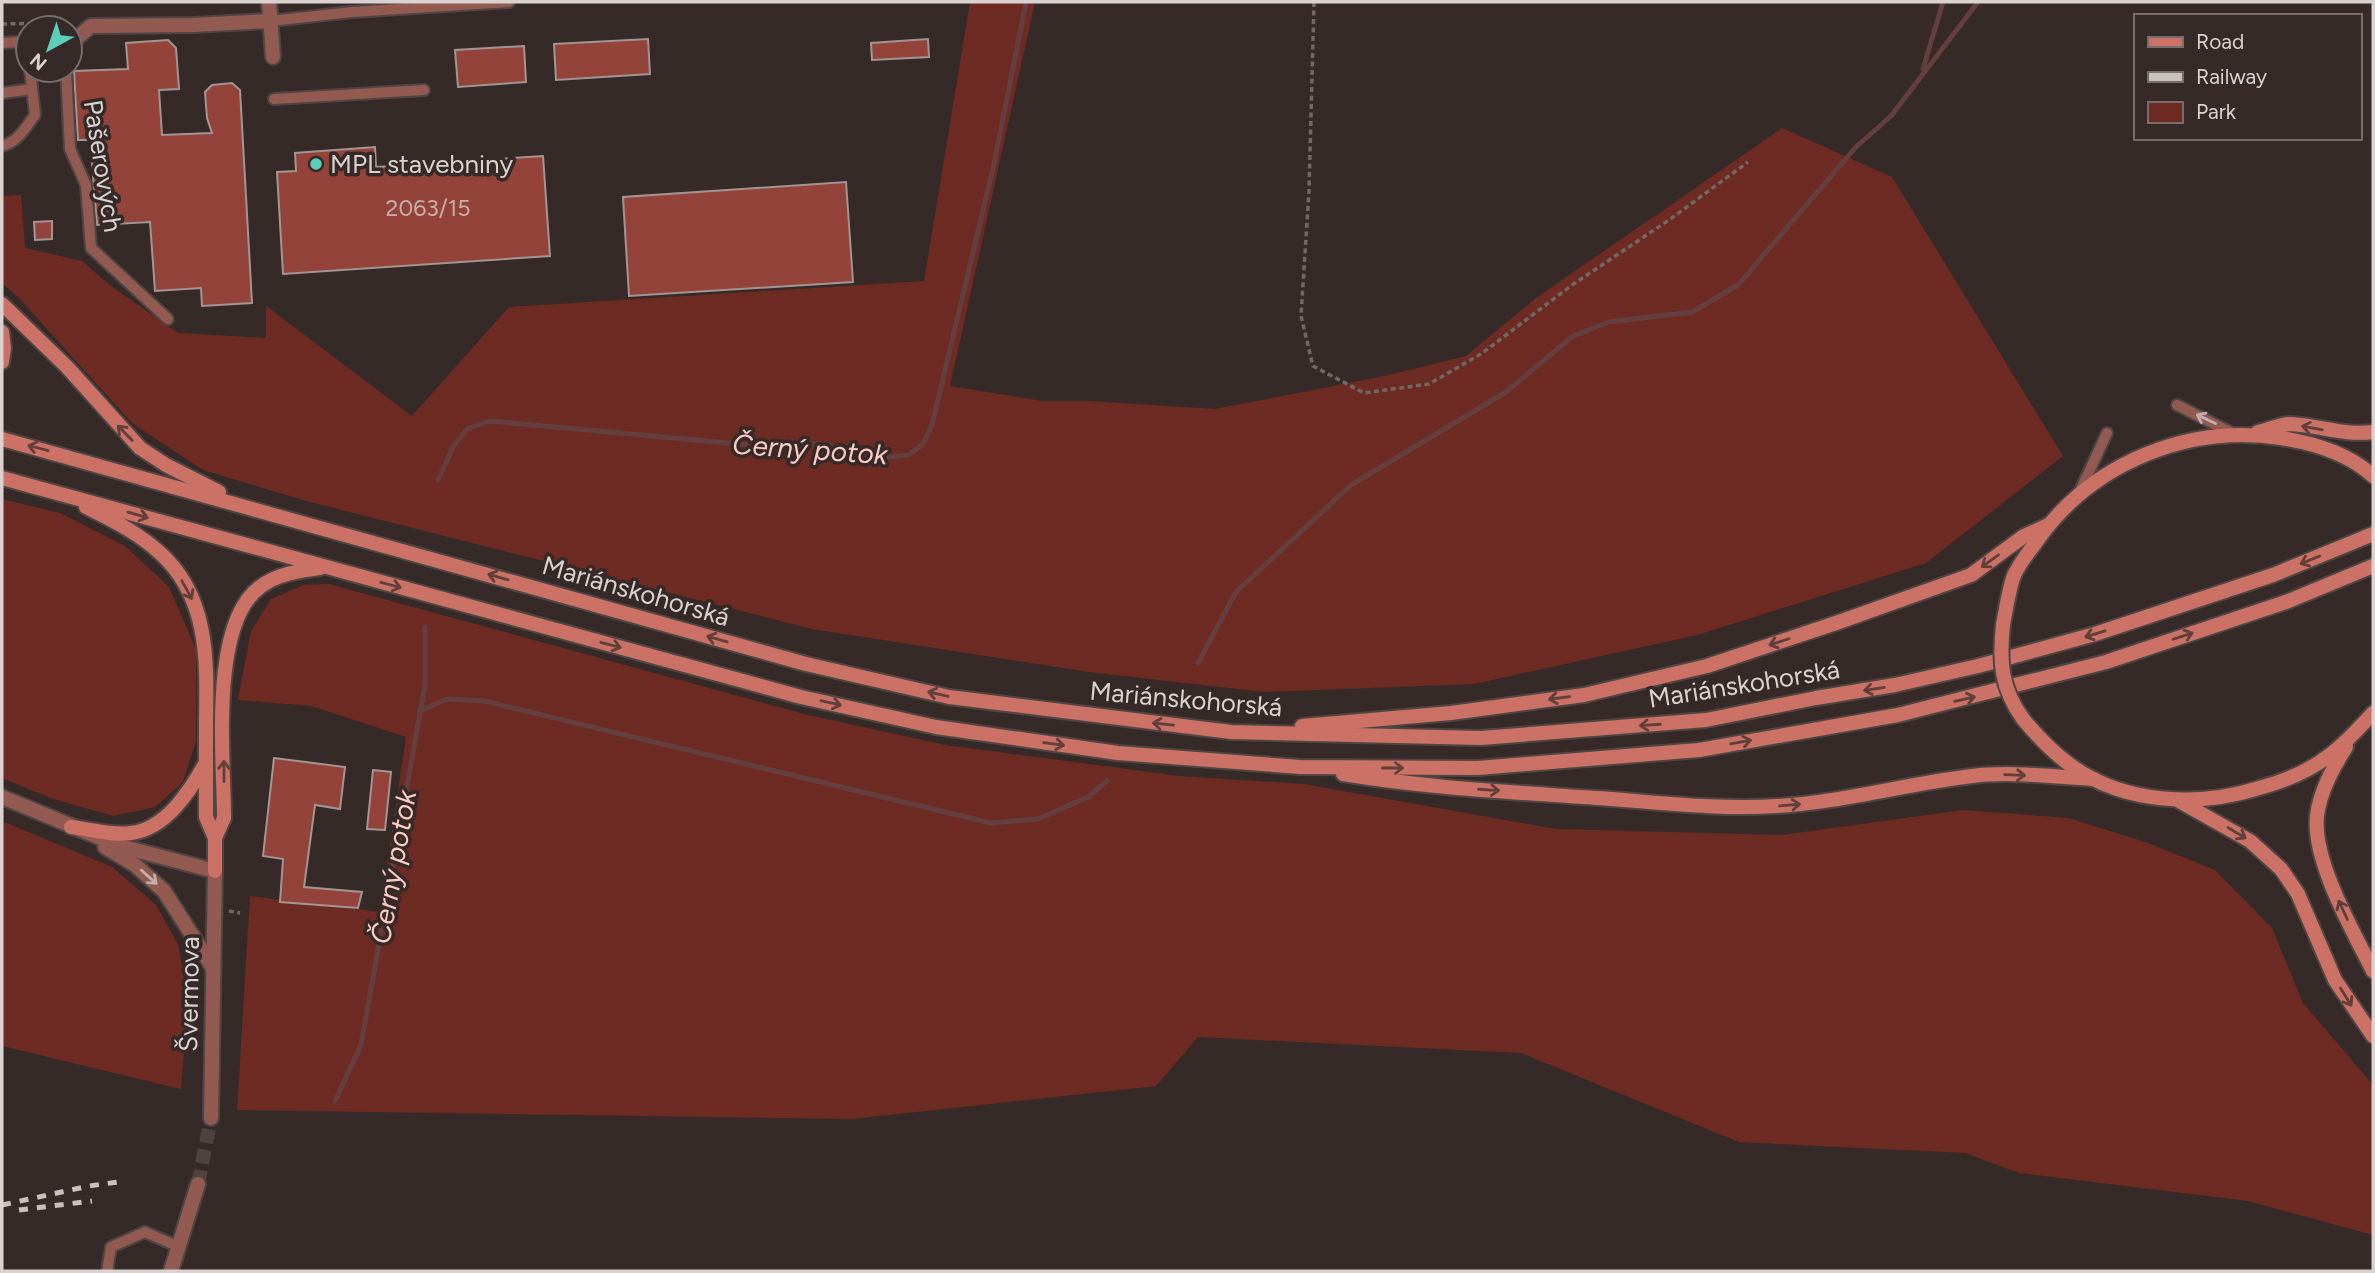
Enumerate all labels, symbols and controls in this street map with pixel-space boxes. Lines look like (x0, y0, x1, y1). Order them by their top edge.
north arrow (14, 14, 84, 84)
legend (2134, 14, 2361, 140)
text: Road (2196, 29, 2244, 54)
text: N (25, 48, 51, 75)
text: Railway (2196, 64, 2267, 89)
street label: Pašerových (77, 98, 129, 234)
text: Park (2196, 99, 2237, 124)
place label: MPL stavebniny (330, 148, 513, 180)
marker: MPL stavebniny (308, 156, 324, 172)
house number: 2063/15 (386, 194, 470, 222)
one-way arrow (2196, 411, 2217, 425)
one-way arrow (2301, 421, 2324, 434)
one-way arrow (116, 424, 133, 441)
water label: Černý potok (731, 427, 890, 471)
one-way arrow (27, 441, 49, 454)
one-way arrow (127, 510, 149, 523)
street label: Mariánskohorská (539, 549, 733, 633)
one-way arrow (1982, 553, 2000, 568)
one-way arrow (2300, 554, 2321, 567)
one-way arrow (488, 570, 510, 583)
one-way arrow (180, 579, 194, 599)
one-way arrow (379, 579, 402, 592)
one-way arrow (2084, 628, 2106, 641)
one-way arrow (2172, 629, 2194, 641)
one-way arrow (706, 632, 729, 645)
one-way arrow (1768, 636, 1790, 649)
one-way arrow (599, 639, 621, 652)
street label: Mariánskohorská (1646, 653, 1842, 715)
street label: Mariánskohorská (1088, 675, 1284, 723)
one-way arrow (1863, 683, 1886, 696)
one-way arrow (927, 687, 950, 701)
one-way arrow (1548, 691, 1571, 704)
one-way arrow (1953, 692, 1976, 705)
one-way arrow (819, 698, 841, 711)
one-way arrow (1152, 718, 1175, 731)
one-way arrow (1639, 719, 1662, 732)
one-way arrow (1730, 735, 1752, 748)
one-way arrow (1042, 737, 1065, 750)
one-way arrow (217, 760, 231, 783)
one-way arrow (1381, 761, 1404, 774)
one-way arrow (2003, 768, 2026, 781)
one-way arrow (1478, 784, 1500, 797)
water label: Černý potok (363, 786, 423, 947)
one-way arrow (1778, 798, 1801, 811)
one-way arrow (2227, 827, 2247, 841)
one-way arrow (140, 869, 158, 885)
one-way arrow (2336, 899, 2349, 920)
street label: Švermova (172, 936, 206, 1052)
one-way arrow (2339, 987, 2353, 1007)

